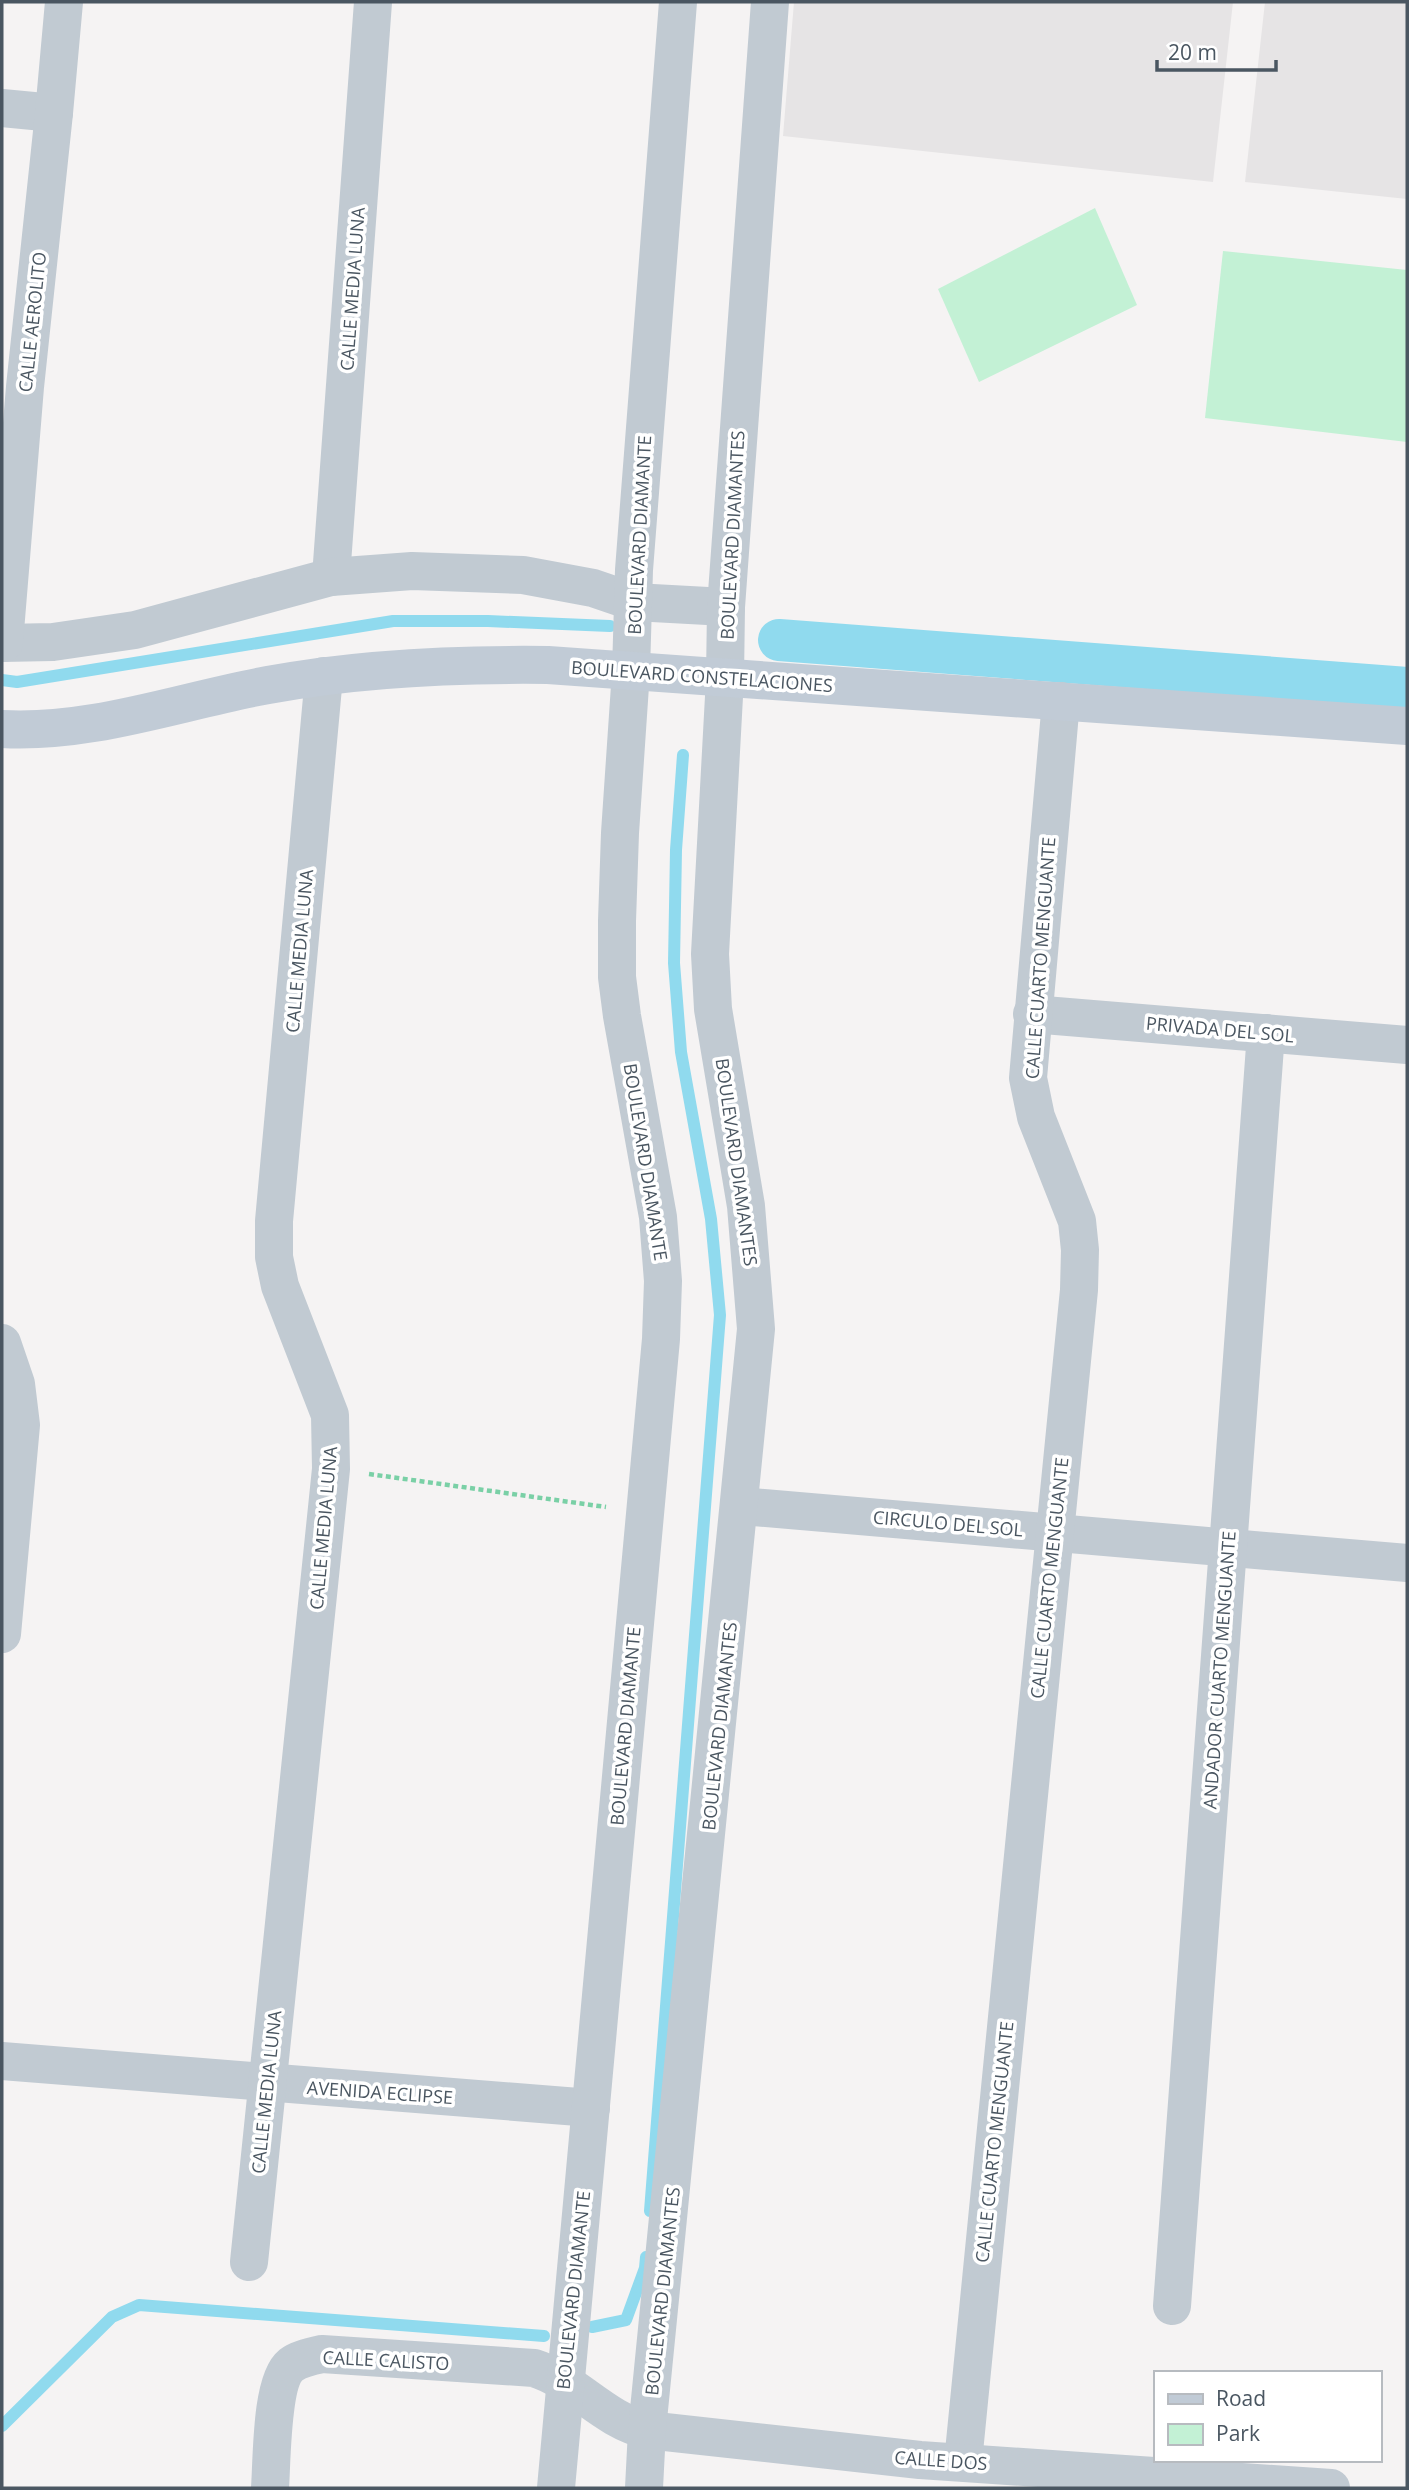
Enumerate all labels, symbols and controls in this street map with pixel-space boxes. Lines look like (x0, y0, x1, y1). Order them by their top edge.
scale bar (1157, 28, 1276, 72)
text: 20 m (1168, 38, 1217, 66)
street label: CALLE MEDIA LUNA (334, 206, 370, 372)
street label: CALLE AEROLITO (13, 251, 51, 393)
street label: BOULEVARD DIAMANTES (715, 430, 749, 640)
street label: BOULEVARD DIAMANTE (622, 435, 656, 635)
street label: BOULEVARD CONSTELACIONES (570, 655, 834, 697)
street label: CALLE CUARTO MENGUANTE (1020, 836, 1060, 1080)
street label: CALLE MEDIA LUNA (280, 868, 318, 1034)
street label: PRIVADA DEL SOL (1145, 1011, 1295, 1047)
street label: BOULEVARD DIAMANTES (711, 1057, 763, 1268)
street label: BOULEVARD DIAMANTE (619, 1062, 673, 1262)
street label: CALLE MEDIA LUNA (304, 1445, 342, 1611)
street label: CALLE CUARTO MENGUANTE (1024, 1456, 1074, 1700)
street label: CIRCULO DEL SOL (872, 1504, 1024, 1542)
street label: ANDADOR CUARTO MENGUANTE (1197, 1530, 1241, 1810)
street label: BOULEVARD DIAMANTES (696, 1620, 742, 1831)
street label: BOULEVARD DIAMANTE (604, 1626, 646, 1826)
street label: CALLE MEDIA LUNA (245, 2009, 287, 2175)
street label: CALLE CUARTO MENGUANTE (969, 2020, 1019, 2264)
street label: AVENIDA ECLIPSE (306, 2075, 454, 2109)
street label: BOULEVARD DIAMANTES (639, 2185, 685, 2396)
street label: BOULEVARD DIAMANTE (551, 2189, 595, 2391)
street label: CALLE CALISTO (322, 2345, 450, 2375)
legend (1154, 2371, 1381, 2462)
text: Road (1216, 2384, 1266, 2412)
text: Park (1216, 2419, 1260, 2447)
street label: CALLE DOS (894, 2445, 988, 2475)

